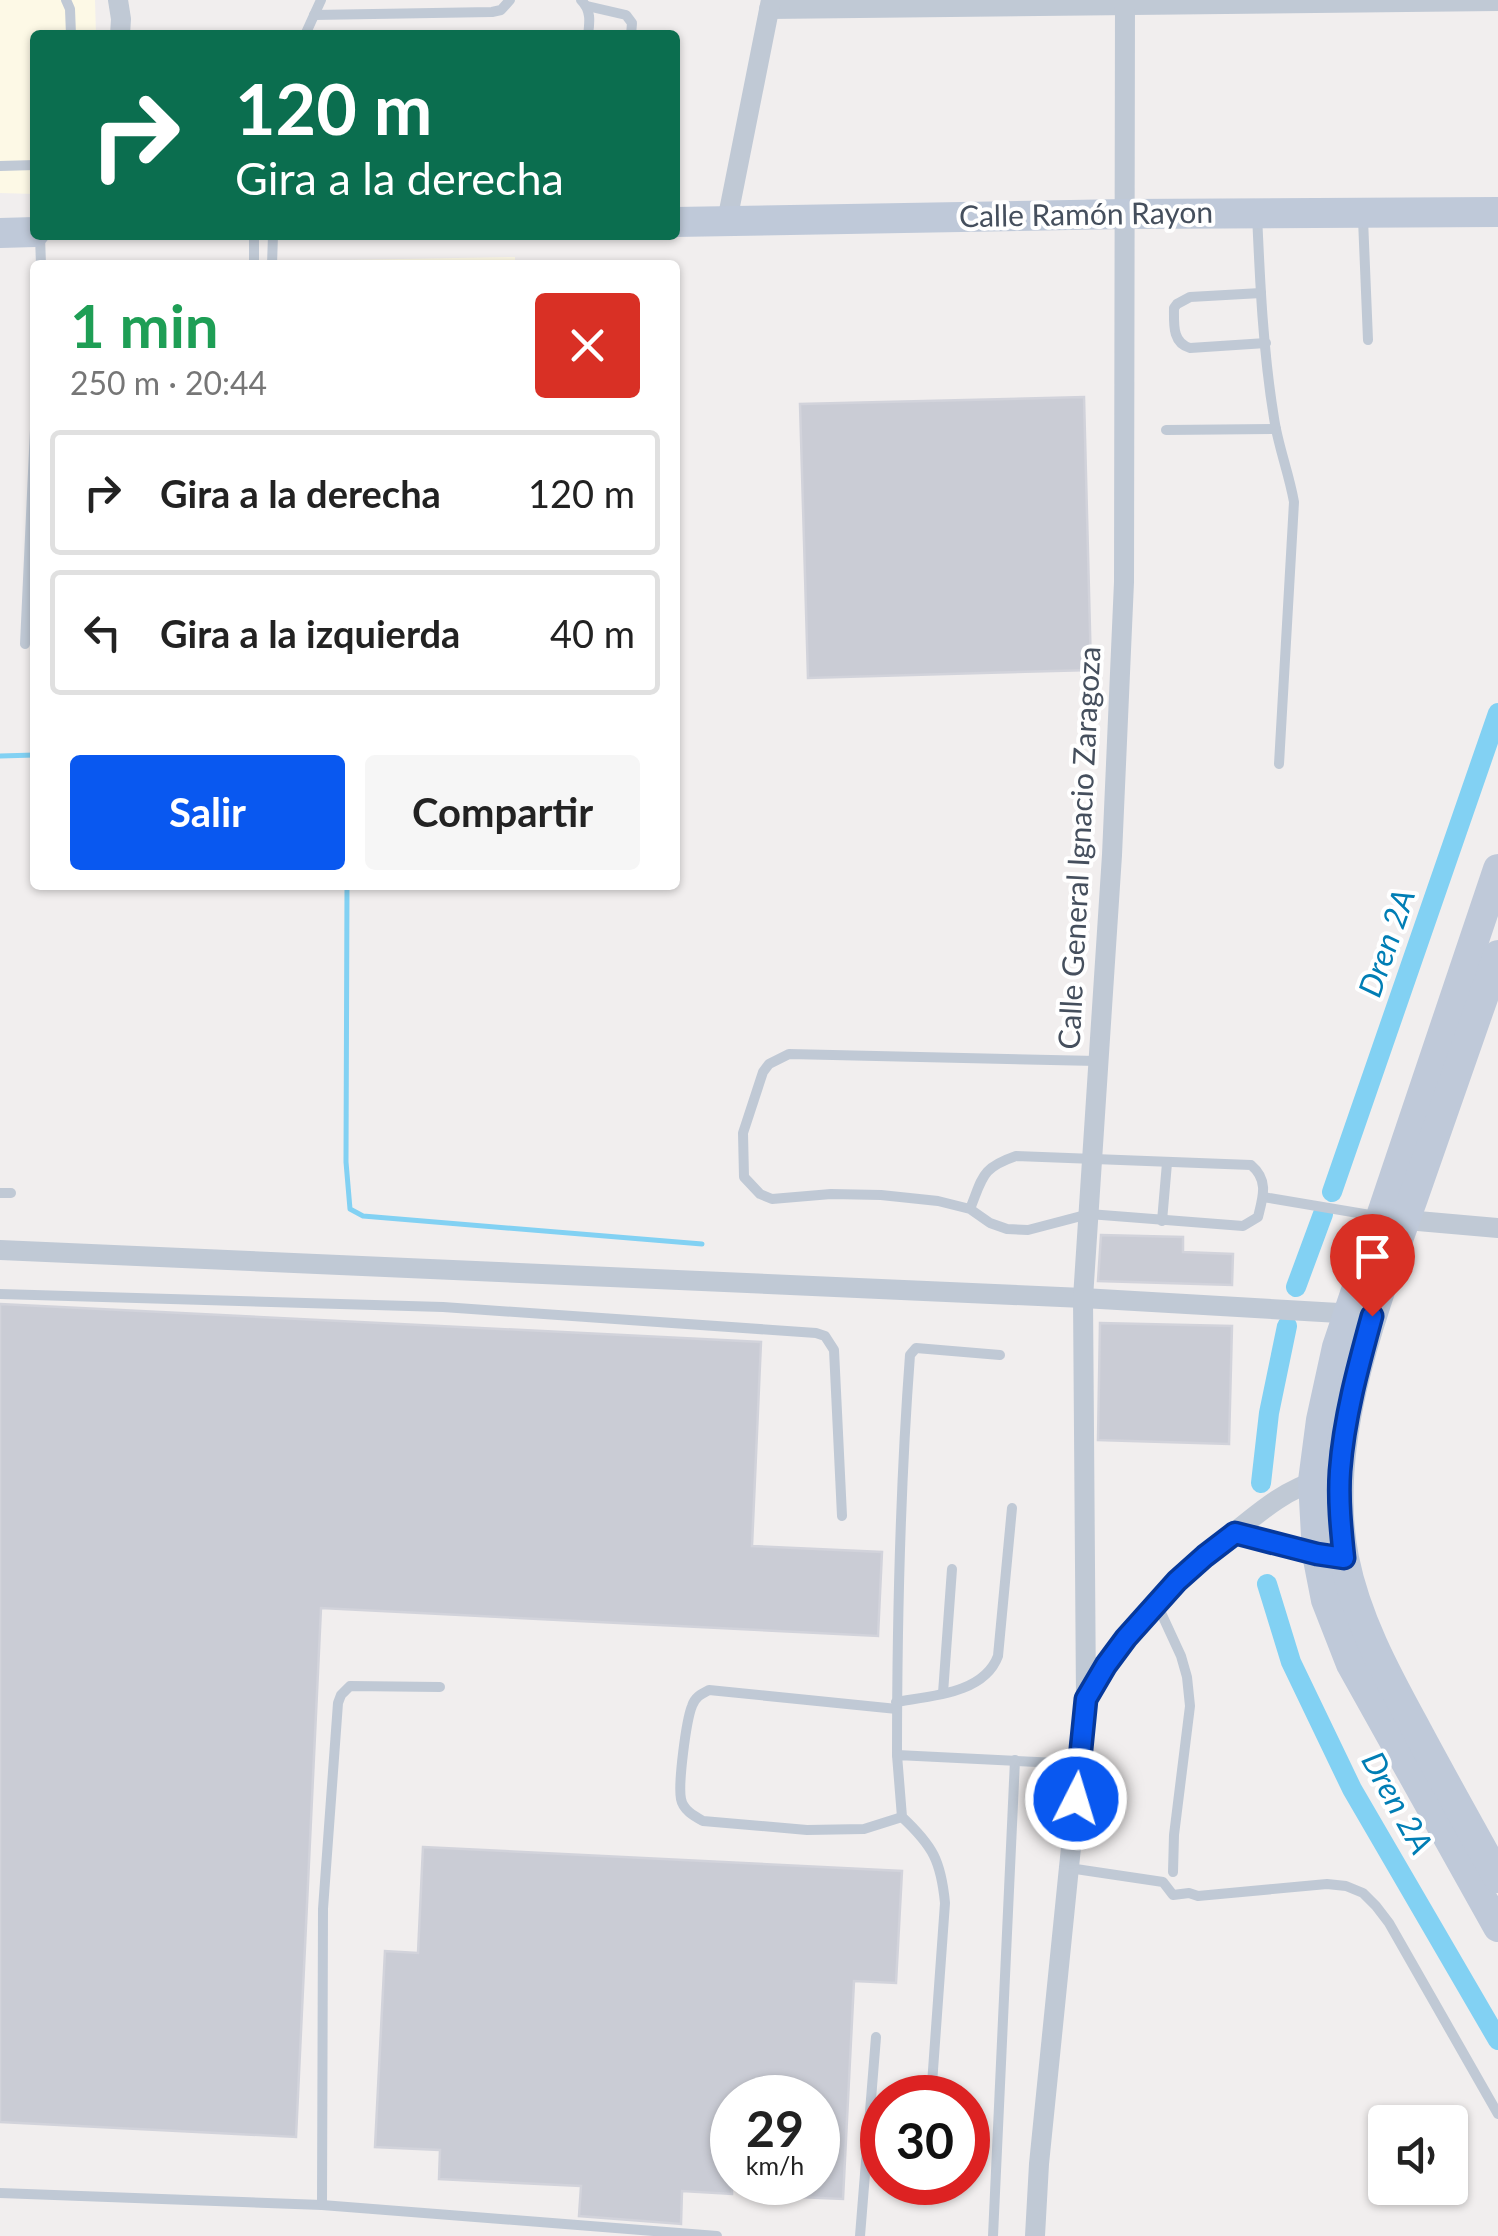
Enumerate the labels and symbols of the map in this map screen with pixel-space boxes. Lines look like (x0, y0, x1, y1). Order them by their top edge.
street label: Calle Ramón Rayon (959, 193, 1213, 233)
street label: Calle General Ignacio Zaragoza (1049, 645, 1107, 1050)
water label: Dren 2A (1349, 884, 1422, 1001)
pin (1330, 1214, 1415, 1317)
water label: Dren 2A (1354, 1744, 1442, 1860)
position arrow (1024, 1747, 1128, 1851)
speed limit sign: 30 (860, 2075, 990, 2205)

